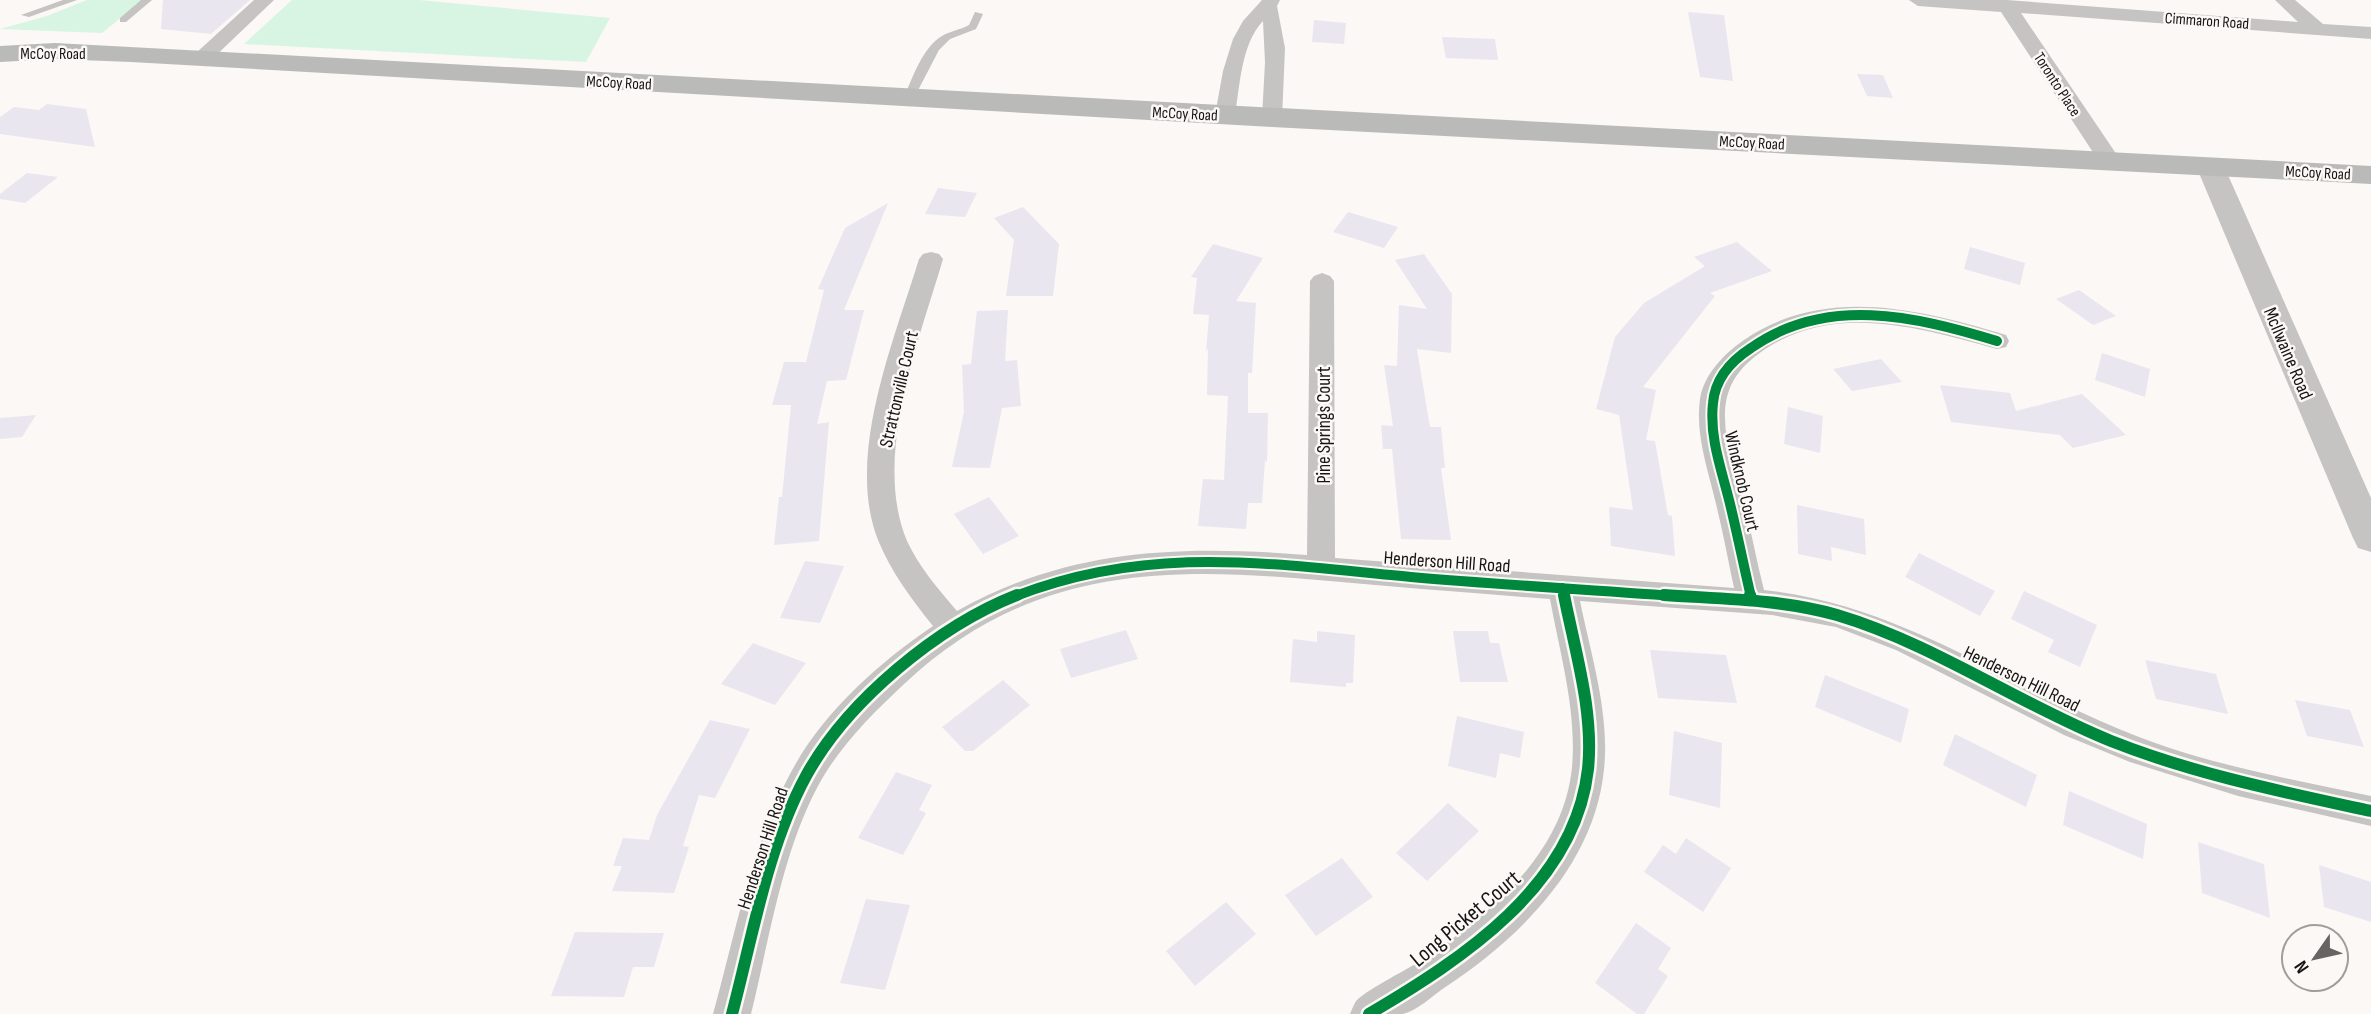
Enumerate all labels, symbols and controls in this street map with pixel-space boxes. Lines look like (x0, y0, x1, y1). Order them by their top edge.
street label: Cimmaron Road (2164, 9, 2250, 34)
street label: McCoy Road (20, 45, 86, 64)
street label: Toronto Place (2029, 49, 2084, 120)
street label: McCoy Road (586, 72, 652, 95)
street label: McCoy Road (1152, 103, 1218, 126)
street label: McCoy Road (1719, 132, 1785, 155)
street label: McCoy Road (2285, 162, 2351, 185)
street label: McIlwaine Road (2258, 304, 2317, 403)
street label: Strattonville Court (875, 329, 924, 450)
street label: Pine Springs Court (1313, 366, 1336, 484)
street label: Windknob Court (1719, 429, 1764, 534)
street label: Henderson Hill Road (1383, 547, 1511, 578)
street label: Henderson Hill Road (1959, 641, 2083, 718)
street label: Henderson Hill Road (733, 785, 794, 912)
street label: Long Picket Court (1405, 864, 1527, 973)
north arrow (2280, 923, 2350, 993)
text: N (2290, 956, 2315, 977)

